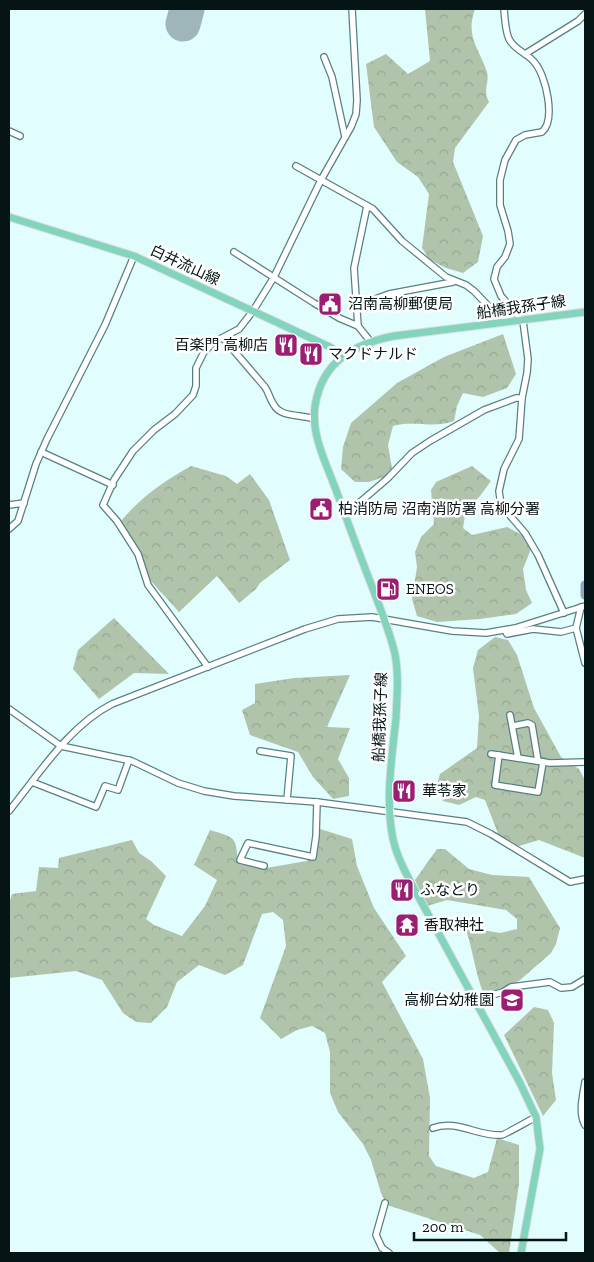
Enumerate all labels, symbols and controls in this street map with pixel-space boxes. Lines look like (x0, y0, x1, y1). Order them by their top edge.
street label: 白井流山線 (147, 241, 223, 289)
public building icon: 沼南高柳郵便局 (317, 291, 343, 317)
street label: 船橋我孫子線 (475, 292, 567, 322)
place label: 沼南高柳郵便局 (348, 295, 453, 313)
restaurant icon: 百楽門 高柳店 (273, 332, 299, 358)
place label: 百楽門 高柳店 (175, 336, 268, 354)
restaurant icon: マクドナルド (298, 341, 324, 367)
place label: マクドナルド (328, 345, 418, 363)
public building icon: 柏消防局 沼南消防署 高柳分署 (308, 496, 334, 522)
place label: 柏消防局 沼南消防署 高柳分署 (338, 500, 540, 518)
fuel station icon: ENEOS (375, 576, 401, 602)
place label: ENEOS (406, 580, 454, 598)
street label: 船橋我孫子線 (369, 672, 391, 762)
restaurant icon: 華苓家 (391, 778, 417, 804)
place label: 華苓家 (422, 782, 467, 800)
restaurant icon: ふなとり (389, 877, 415, 903)
place label: ふなとり (420, 881, 480, 899)
temple icon: 香取神社 (394, 912, 420, 938)
place label: 香取神社 (424, 916, 484, 934)
school or university icon: 高柳台幼稚園 (499, 987, 525, 1013)
place label: 高柳台幼稚園 (404, 991, 494, 1009)
scale bar (414, 1210, 566, 1242)
text: 200 m (422, 1218, 463, 1236)

